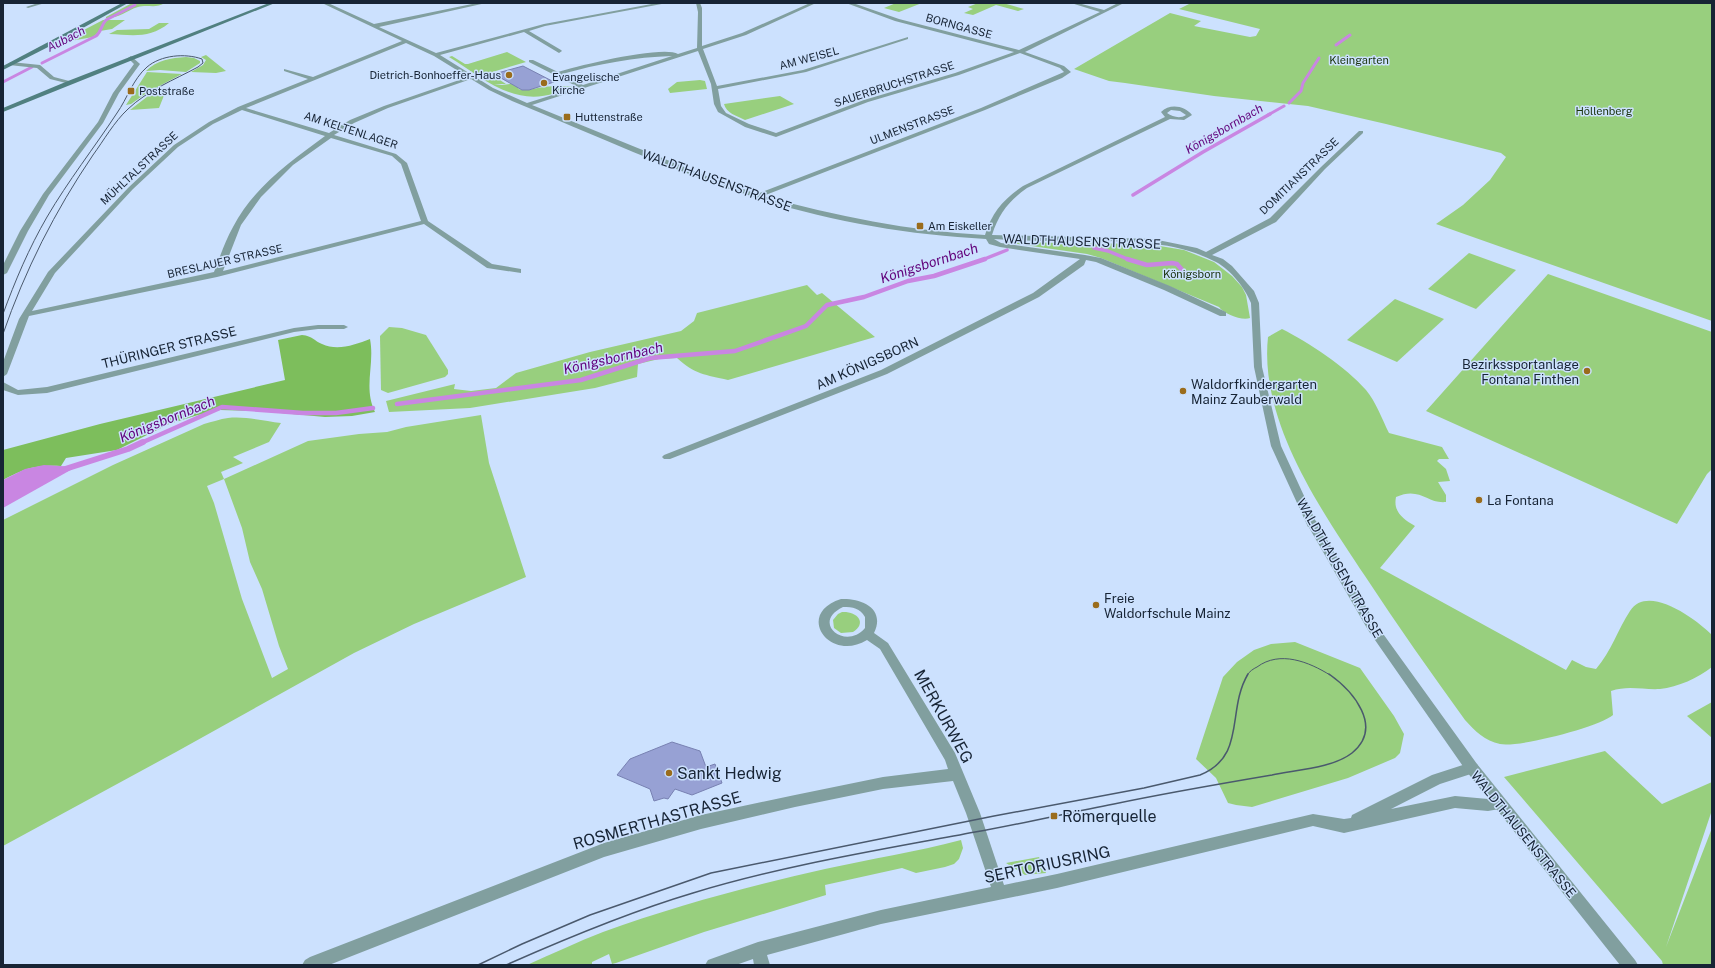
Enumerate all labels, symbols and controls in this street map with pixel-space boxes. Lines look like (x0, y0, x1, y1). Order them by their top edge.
street label: BORNGASSE (924, 11, 994, 41)
water label: Aubach (44, 23, 88, 55)
street label: AM WEISEL (778, 44, 840, 72)
park label: Kleingarten (1329, 54, 1389, 66)
street label: SAUERBRUCHSTRASSE (832, 59, 956, 109)
place label: Dietrich-Bonhoeffer-Haus (369, 69, 501, 81)
marker: Dietrich-Bonhoeffer-Haus (504, 70, 514, 80)
place label: Evangelische Kirche (552, 71, 619, 96)
marker: Evangelische Kirche (539, 78, 549, 88)
place label: Poststraße (139, 85, 194, 97)
marker: Poststraße (126, 86, 136, 96)
water label: Königsbornbach (1183, 101, 1266, 157)
street label: ULMENSTRASSE (868, 103, 956, 147)
park label: Höllenberg (1575, 105, 1633, 117)
street label: AM KELTENLAGER (303, 109, 399, 151)
place label: Huttenstraße (575, 111, 643, 123)
marker: Huttenstraße (562, 112, 572, 122)
street label: MÜHLTALSTRASSE (97, 128, 180, 207)
street label: DOMITIANSTRASSE (1257, 135, 1341, 217)
street label: WALDTHAUSENSTRASSE (640, 146, 794, 215)
place label: Am Eiskeller (928, 220, 992, 232)
marker: Am Eiskeller (915, 221, 925, 231)
street label: WALDTHAUSENSTRASSE (1003, 231, 1161, 252)
water label: Königsbornbach (878, 240, 980, 286)
street label: BRESLAUER STRASSE (166, 242, 284, 280)
park label: Königsborn (1163, 268, 1221, 280)
street label: THÜRINGER STRASSE (100, 323, 238, 371)
street label: AM KÖNIGSBORN (814, 334, 921, 393)
water label: Königsbornbach (562, 339, 665, 377)
place label: Bezirkssportanlage Fontana Finthen (1462, 357, 1579, 387)
marker: Bezirkssportanlage Fontana Finthen (1582, 366, 1592, 376)
place label: Waldorfkindergarten Mainz Zauberwald (1191, 377, 1317, 407)
marker: Waldorfkindergarten Mainz Zauberwald (1178, 386, 1188, 396)
water label: Königsbornbach (117, 392, 217, 446)
place label: La Fontana (1487, 493, 1554, 508)
marker: La Fontana (1474, 495, 1484, 505)
street label: WALDTHAUSENSTRASSE (1294, 496, 1386, 640)
place label: Freie Waldorfschule Mainz (1104, 591, 1230, 621)
marker: Freie Waldorfschule Mainz (1091, 600, 1101, 610)
street label: MERKURWEG (910, 666, 977, 766)
place label: Sankt Hedwig (677, 764, 782, 783)
marker: Sankt Hedwig (664, 768, 674, 778)
street label: WALDTHAUSENSTRASSE (1468, 768, 1579, 900)
street label: ROSMERTHASTRASSE (571, 787, 743, 854)
place label: Römerquelle (1062, 807, 1157, 826)
marker: Römerquelle (1049, 811, 1059, 821)
street label: SERTORIUSRING (982, 842, 1112, 887)

